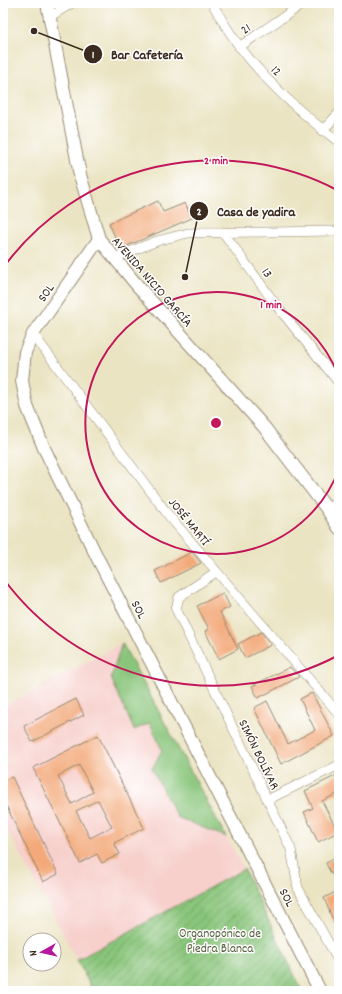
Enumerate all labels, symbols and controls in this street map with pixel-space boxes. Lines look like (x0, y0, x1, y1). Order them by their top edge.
street label: 21 (238, 20, 255, 40)
callout: Bar Cafetería (83, 41, 191, 67)
text: Bar Cafetería (111, 46, 184, 66)
text: 1 (92, 47, 95, 64)
street label: 12 (265, 62, 285, 82)
text: 2 min (204, 153, 228, 170)
callout: Casa de yadira (189, 198, 303, 224)
text: Casa de yadira (217, 203, 297, 223)
text: 2 (196, 204, 202, 221)
street label: AVENIDA NICIO GARCÍA (106, 233, 196, 332)
street label: 13 (256, 264, 276, 283)
street label: SOL (34, 280, 61, 306)
text: 1 min (260, 297, 282, 314)
centre of rings (209, 416, 223, 430)
street label: JOSÉ MARTÍ (163, 495, 214, 551)
street label: SOL (125, 598, 151, 623)
street label: SIMÓN BOLÍVAR (233, 717, 283, 793)
street label: SOL (273, 886, 299, 911)
park label: Organopónico de Piedra Blanca (179, 925, 261, 959)
north arrow (22, 932, 62, 972)
text: N (26, 949, 42, 957)

